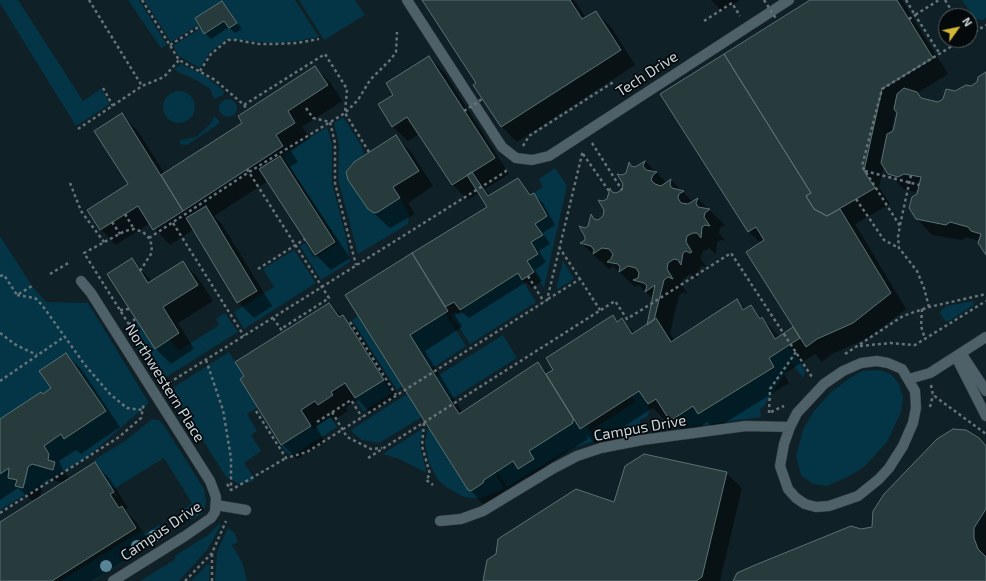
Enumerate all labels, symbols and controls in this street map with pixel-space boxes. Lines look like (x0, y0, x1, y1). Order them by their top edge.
north arrow (938, 8, 978, 48)
text: N (960, 15, 975, 29)
street label: Tech Drive (613, 47, 681, 101)
street label: Northwestern Place (121, 320, 209, 446)
street label: Campus Drive (592, 411, 688, 445)
street label: Campus Drive (117, 497, 205, 565)

